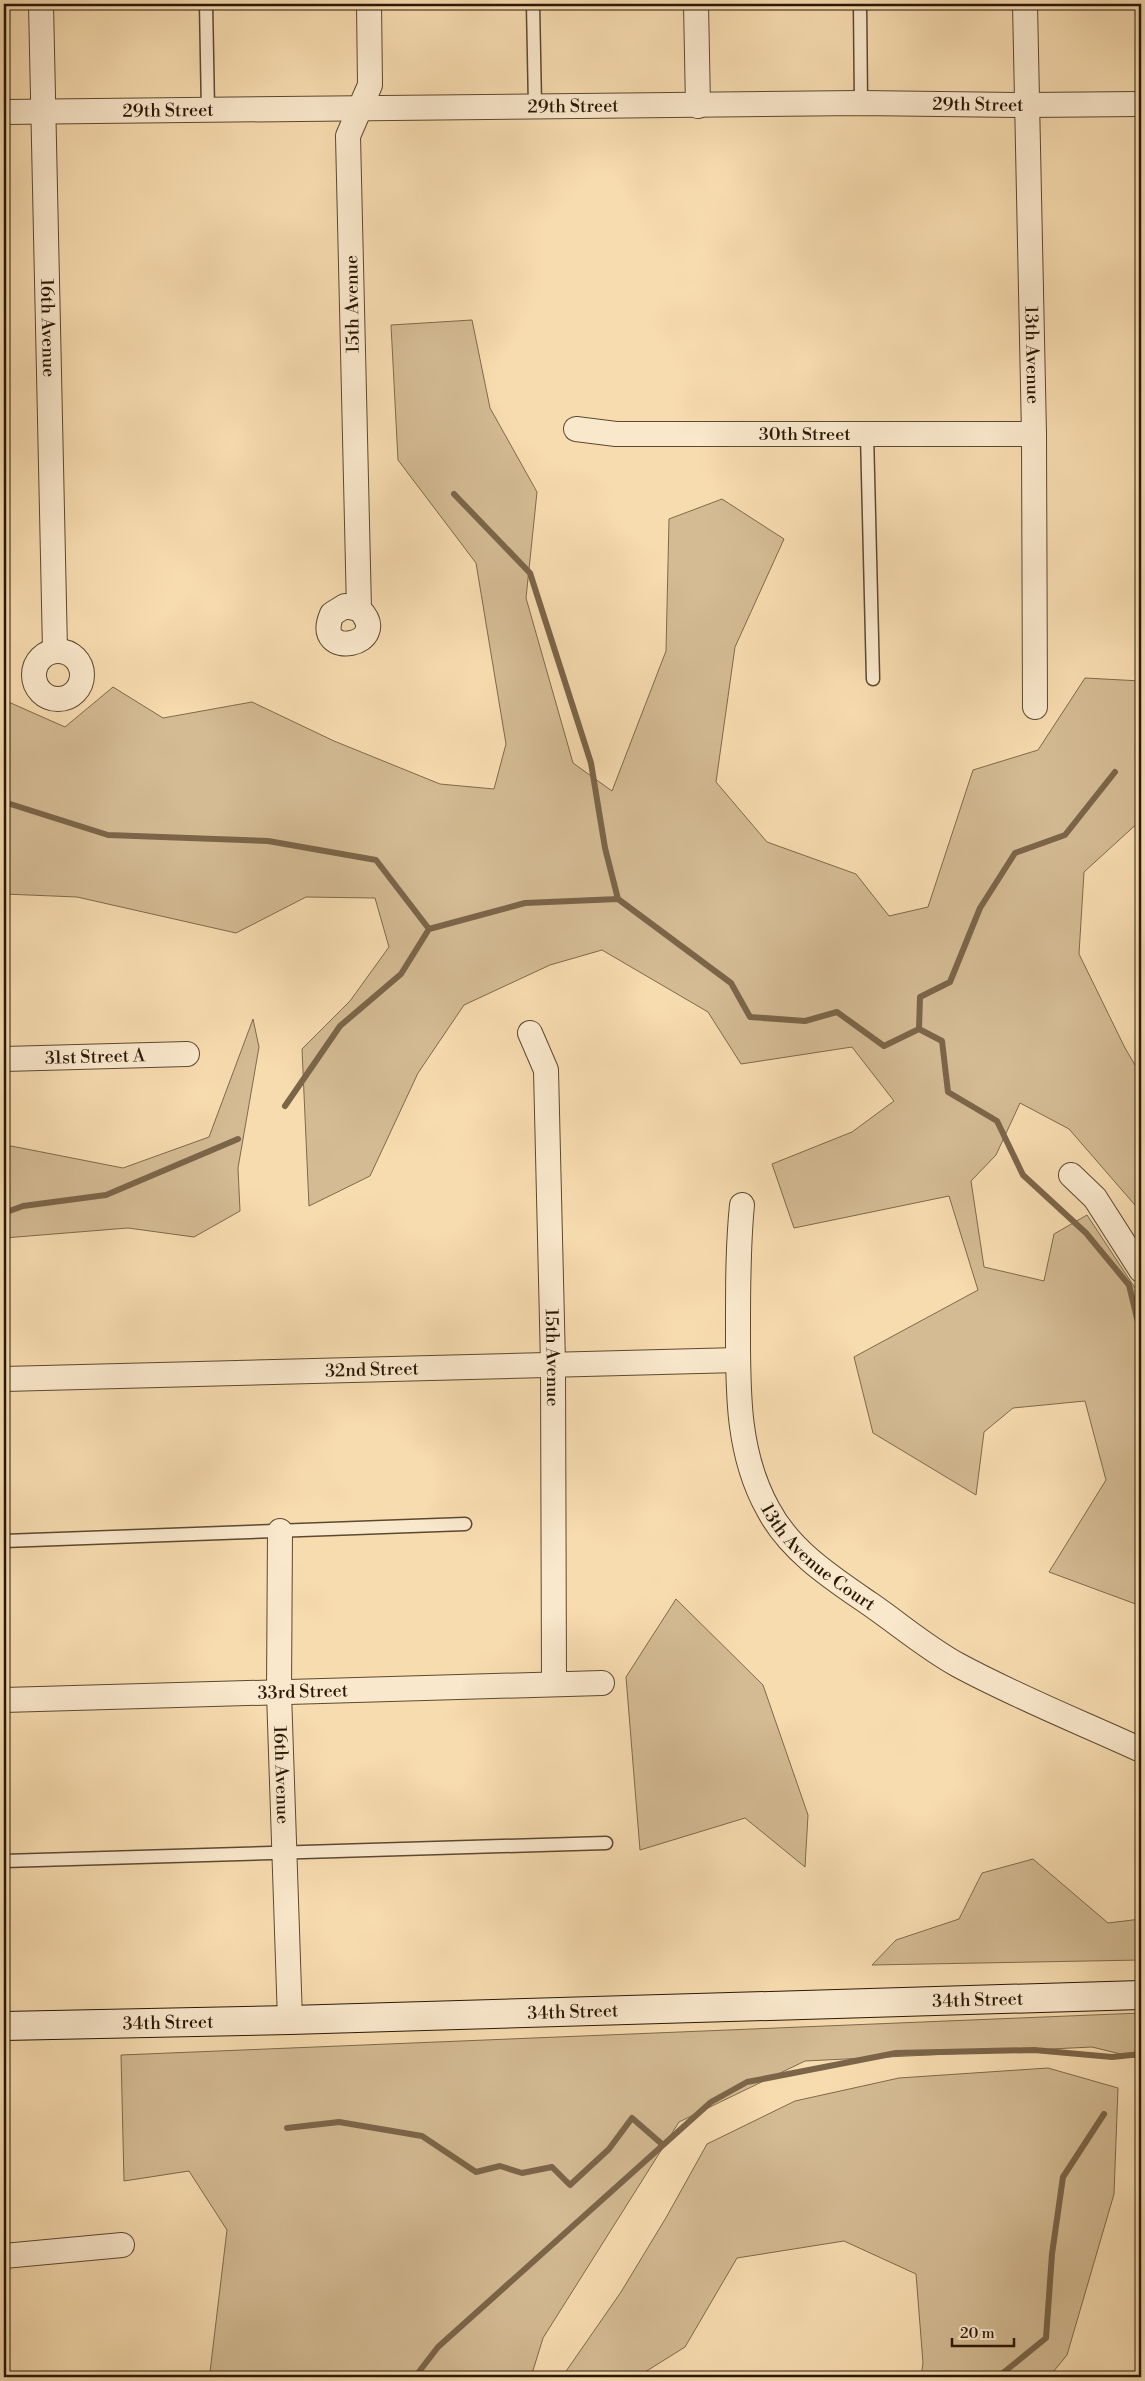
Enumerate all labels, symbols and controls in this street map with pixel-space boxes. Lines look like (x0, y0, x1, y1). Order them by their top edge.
street label: 29th Street (932, 93, 1024, 117)
street label: 29th Street (527, 95, 619, 119)
street label: 29th Street (122, 99, 214, 123)
street label: 15th Avenue (340, 255, 365, 353)
street label: 16th Avenue (35, 278, 60, 377)
street label: 13th Avenue (1019, 306, 1044, 404)
street label: 30th Street (759, 423, 851, 446)
street label: 31st Street A (44, 1044, 146, 1070)
street label: 15th Avenue (540, 1308, 564, 1407)
street label: 32nd Street (325, 1357, 420, 1383)
street label: 13th Avenue Court (755, 1500, 880, 1616)
street label: 33rd Street (257, 1679, 349, 1705)
street label: 16th Avenue (268, 1725, 294, 1825)
street label: 34th Street (932, 1987, 1024, 2013)
street label: 34th Street (527, 1999, 619, 2025)
street label: 34th Street (122, 2011, 214, 2036)
scale bar (952, 2316, 1015, 2348)
text: 20 m (960, 2324, 995, 2343)

